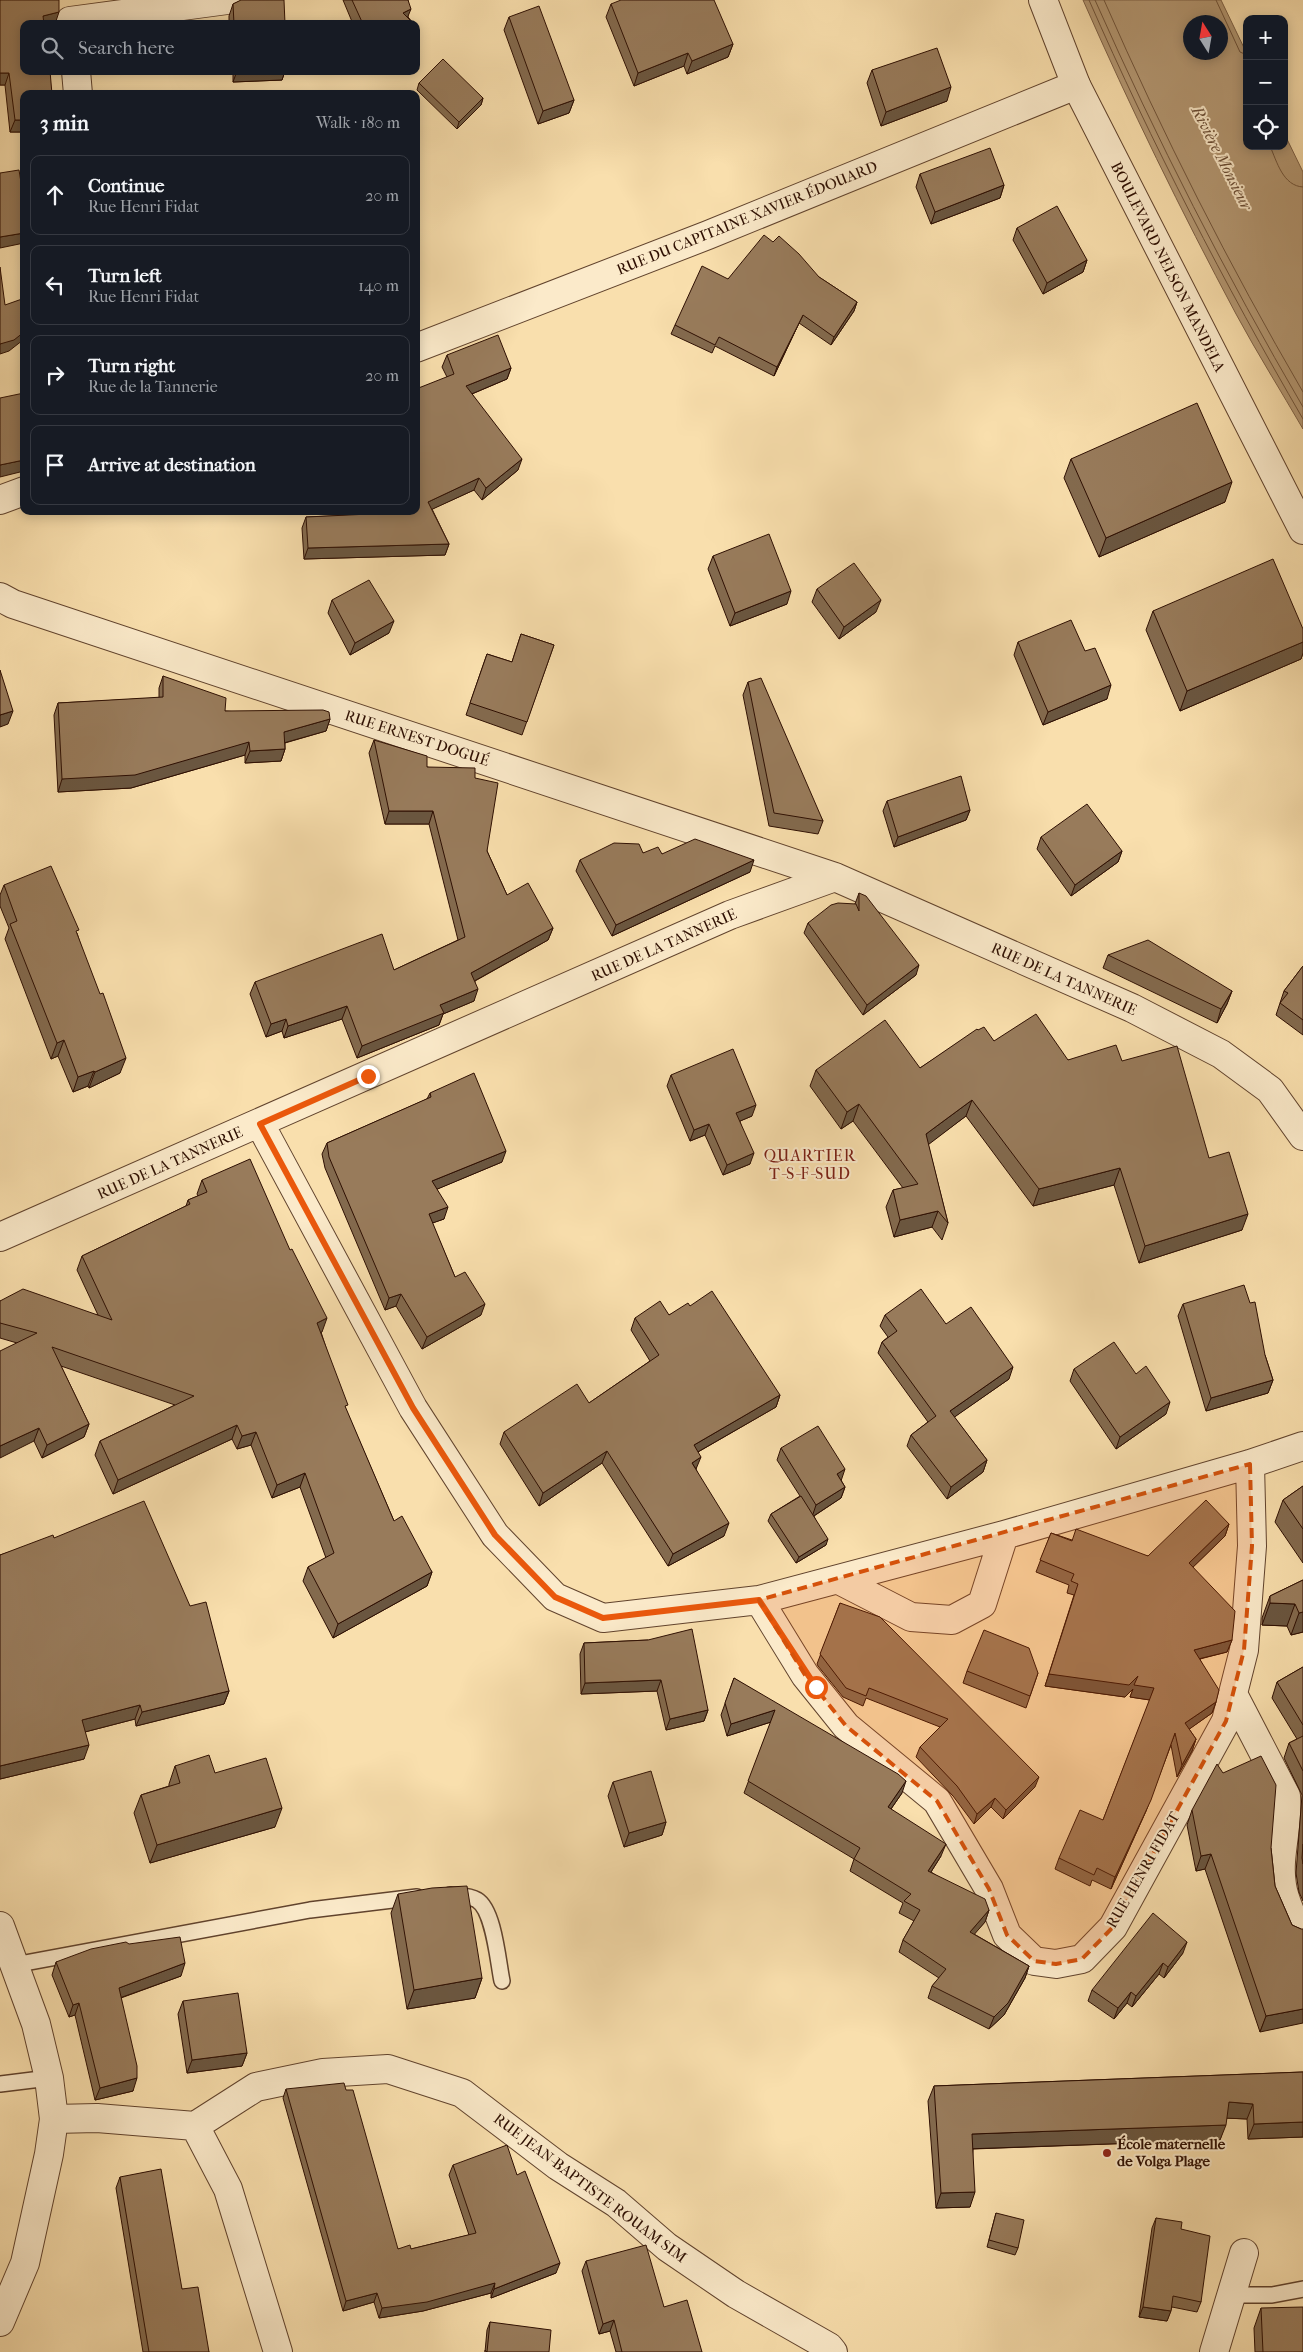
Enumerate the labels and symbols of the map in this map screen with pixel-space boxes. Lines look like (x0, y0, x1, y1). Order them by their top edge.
north arrow (1183, 15, 1228, 60)
water label: Rivière Monsieur (1187, 102, 1257, 215)
street label: RUE DU CAPITAINE XAVIER ÉDOUARD (614, 157, 880, 279)
street label: BOULEVARD NELSON MANDELA (1107, 159, 1229, 375)
street label: RUE ERNEST DOGUÉ (343, 706, 491, 770)
street label: RUE DE LA TANNERIE (588, 905, 740, 985)
street label: RUE DE LA TANNERIE (988, 939, 1140, 1019)
route end (357, 1065, 380, 1088)
street label: RUE DE LA TANNERIE (94, 1123, 246, 1203)
district label: QUARTIER T-S-F-SUD (764, 1146, 857, 1183)
route start (805, 1676, 828, 1699)
street label: RUE HENRI FIDAT (1102, 1808, 1184, 1931)
street label: RUE JEAN-BAPTISTE ROUAM SIM (490, 2110, 690, 2267)
place label: École maternelle de Volga Plage (1117, 2135, 1226, 2170)
marker: École maternelle de Volga Plage (1101, 2147, 1113, 2159)

